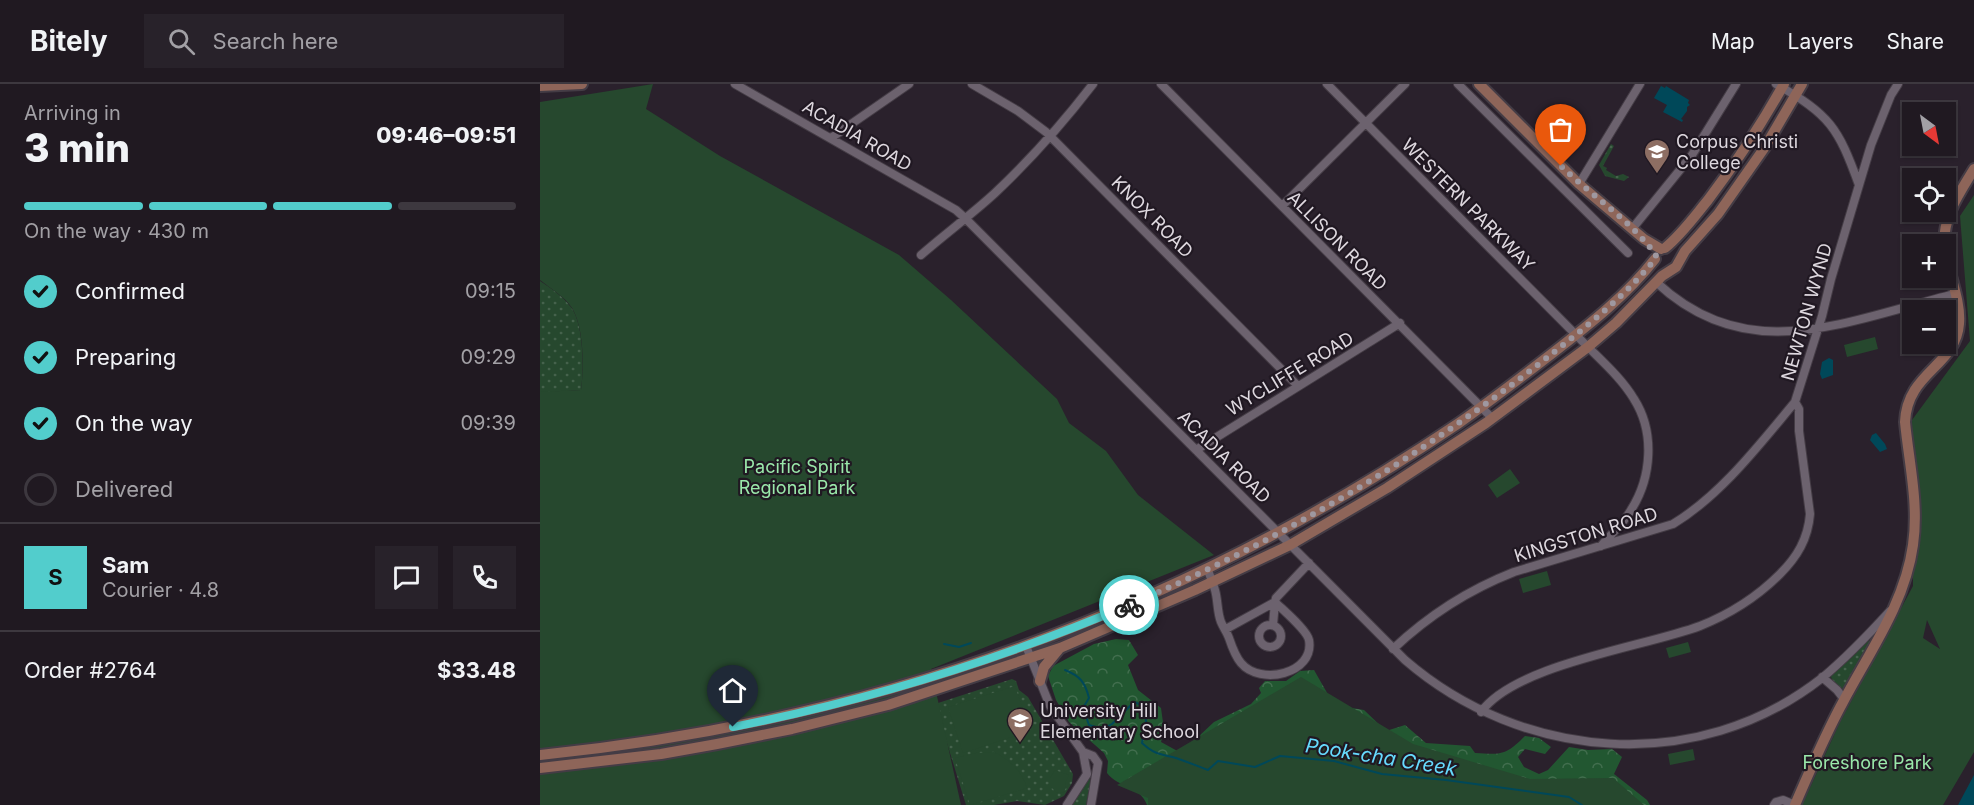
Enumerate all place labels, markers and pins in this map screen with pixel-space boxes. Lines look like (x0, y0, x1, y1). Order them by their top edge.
pin (1535, 104, 1586, 166)
place label: Corpus Christi College (1676, 131, 1798, 173)
school or university icon: Corpus Christi College (1642, 137, 1672, 175)
pin (707, 665, 758, 727)
place label: University Hill Elementary School (1040, 700, 1199, 742)
school or university icon: University Hill Elementary School (1005, 706, 1035, 744)

